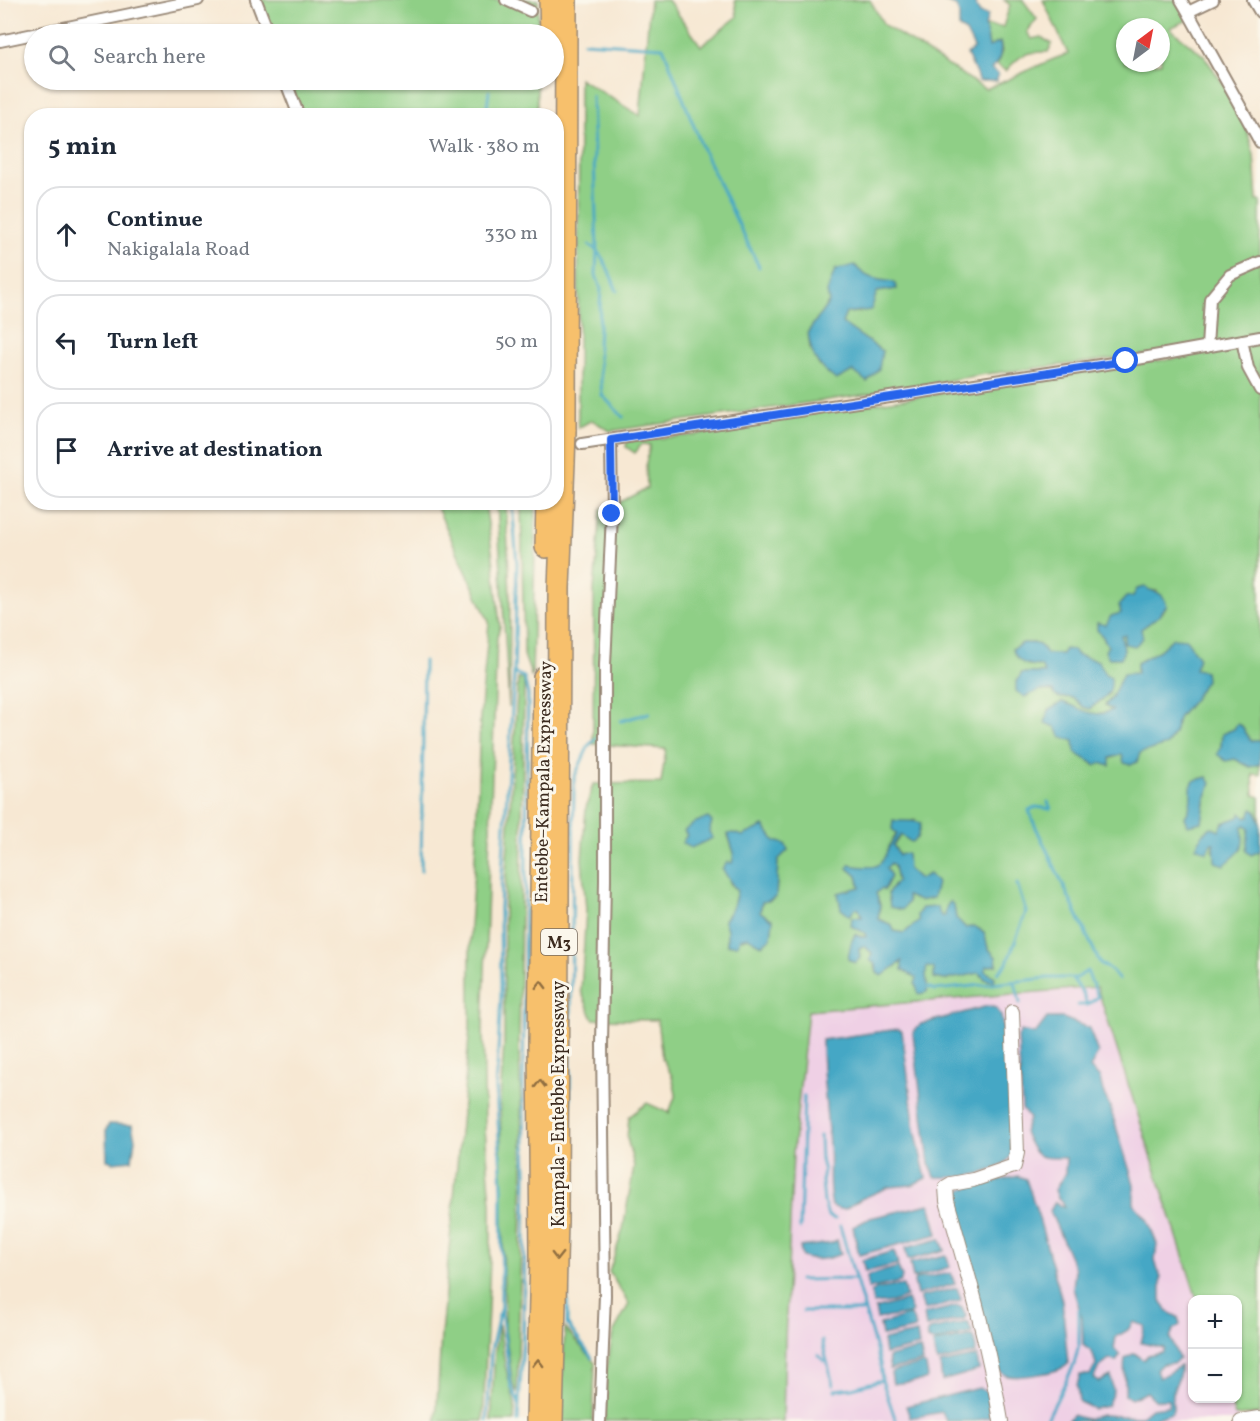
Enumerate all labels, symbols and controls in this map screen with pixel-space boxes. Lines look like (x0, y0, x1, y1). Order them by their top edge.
north arrow (1116, 18, 1170, 72)
search box (24, 24, 564, 90)
icon: search (45, 41, 78, 74)
text: Search here (93, 42, 206, 73)
text: 5 min (48, 129, 117, 165)
text: Walk · 380 m (428, 133, 540, 161)
text: Continue (107, 205, 203, 236)
icon: ahead (50, 218, 83, 251)
text: 330 m (484, 220, 538, 248)
text: Nakigalala Road (107, 236, 250, 264)
icon: left (50, 326, 83, 359)
text: Turn left (107, 327, 198, 358)
text: 50 m (495, 328, 538, 356)
route start (1112, 347, 1138, 373)
icon: arrive (50, 434, 83, 467)
text: Arrive at destination (107, 435, 323, 466)
route end (598, 500, 624, 526)
street label: Entebbe–Kampala Expressway (530, 661, 559, 903)
road number: M3 (541, 929, 577, 955)
one-way arrow (535, 981, 547, 990)
street label: Kampala - Entebbe Expressway (547, 981, 572, 1227)
one-way arrow (534, 1079, 546, 1088)
one-way arrow (550, 1251, 563, 1260)
map controls (1188, 1295, 1242, 1403)
button: + (1188, 1295, 1242, 1349)
button: − (1188, 1349, 1242, 1403)
one-way arrow (532, 1358, 544, 1367)

